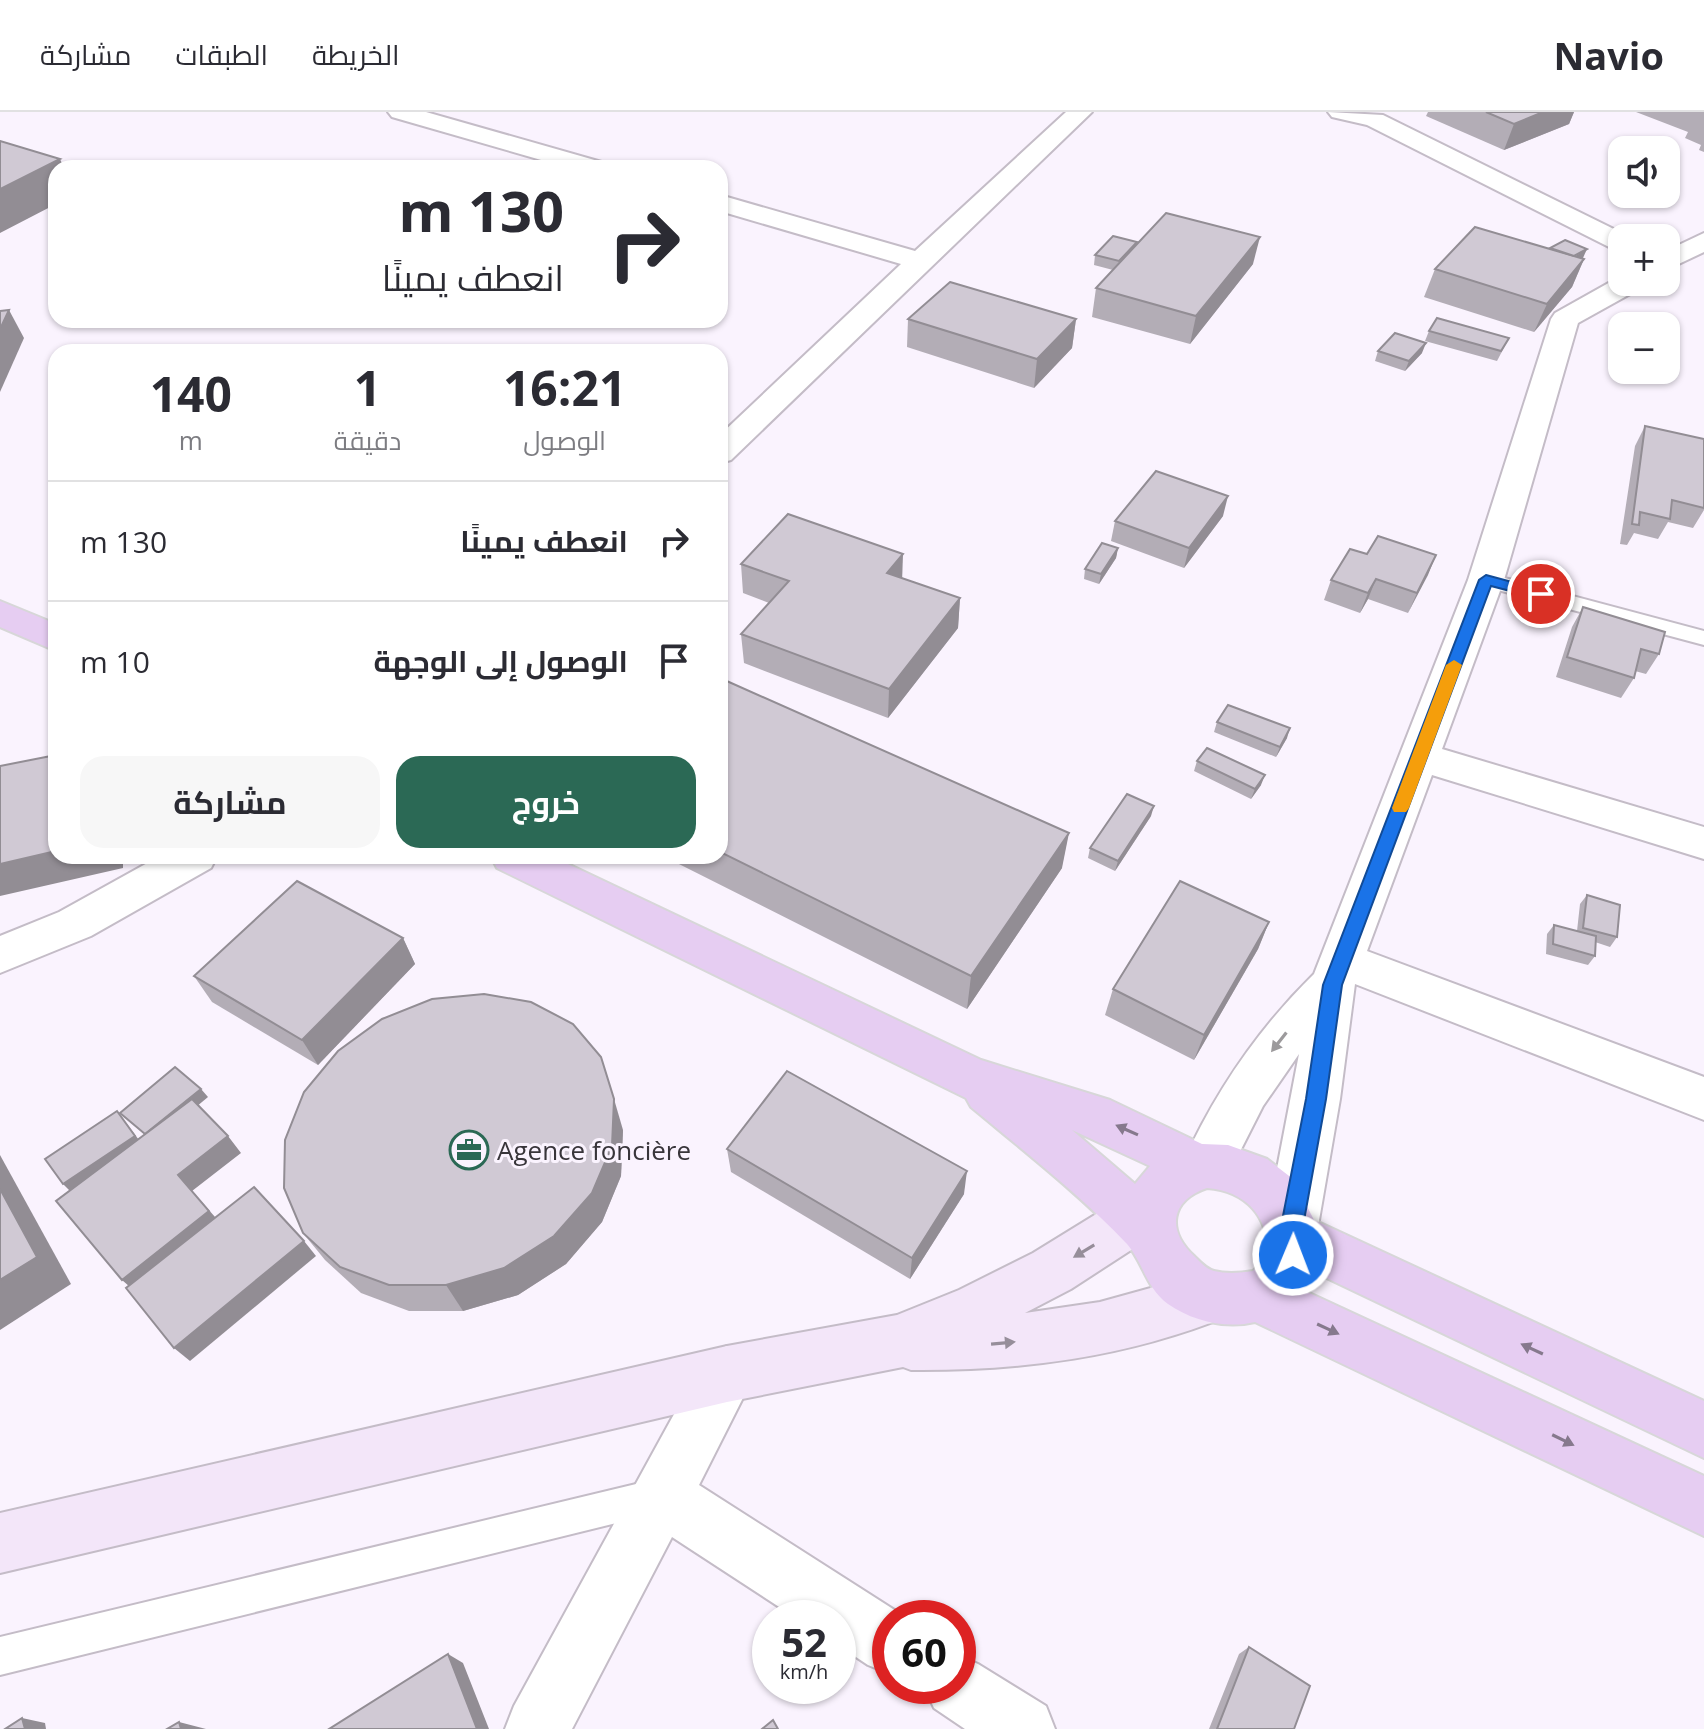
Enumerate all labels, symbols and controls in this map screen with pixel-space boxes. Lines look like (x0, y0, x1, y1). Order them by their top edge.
text: Navio (1553, 29, 1664, 81)
text: مشاركة (40, 35, 131, 73)
text: الطبقات (175, 35, 268, 73)
text: الخريطة (312, 35, 399, 73)
map controls (1608, 136, 1680, 384)
button: sound (1608, 136, 1680, 208)
text: 130 m (398, 172, 564, 248)
icon: right (592, 192, 696, 296)
button: + (1608, 224, 1680, 296)
text: انعطف يمينًا (382, 253, 564, 302)
button: − (1608, 312, 1680, 384)
text: 1 (354, 355, 381, 420)
text: 16:21 (503, 355, 626, 420)
text: 140 (150, 361, 232, 426)
text: m (179, 422, 203, 458)
text: دقيقة (334, 422, 401, 458)
text: الوصول (523, 422, 606, 458)
icon: right (652, 519, 696, 563)
text: انعطف يمينًا (460, 520, 628, 561)
text: 130 m (80, 521, 167, 562)
pin (1507, 560, 1575, 628)
icon: arrive (1519, 572, 1563, 616)
icon: arrive (652, 639, 696, 683)
text: الوصول إلى الوجهة (373, 640, 628, 681)
text: 10 m (80, 641, 150, 682)
button: مشاركة (80, 756, 380, 848)
button: خروج (396, 756, 696, 848)
one-way arrow (1271, 1032, 1287, 1052)
one-way arrow (1115, 1123, 1138, 1136)
office icon: Agence foncière (448, 1129, 490, 1171)
place label: Agence foncière (497, 1132, 691, 1168)
position arrow (1251, 1213, 1335, 1297)
one-way arrow (1073, 1244, 1095, 1258)
one-way arrow (1316, 1322, 1340, 1336)
one-way arrow (990, 1336, 1015, 1349)
one-way arrow (1521, 1342, 1544, 1356)
one-way arrow (1552, 1433, 1575, 1447)
speed limit sign: 60 (872, 1600, 976, 1704)
text: 52 (781, 1614, 827, 1669)
text: km/h (780, 1658, 828, 1685)

